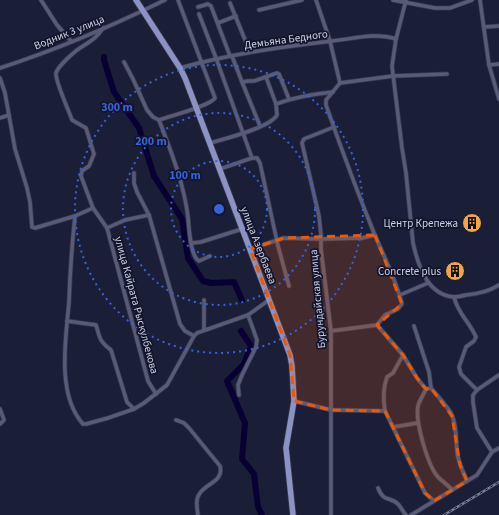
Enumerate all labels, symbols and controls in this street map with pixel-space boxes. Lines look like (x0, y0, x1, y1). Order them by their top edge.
street label: Водник 3 улица (32, 11, 107, 53)
street label: Демьяна Бедного (243, 26, 329, 53)
text: 300 m (101, 99, 133, 116)
text: 200 m (135, 133, 167, 150)
text: 100 m (169, 167, 201, 184)
centre of rings (212, 202, 226, 216)
street label: улица Азербаева (237, 204, 280, 286)
building icon: Центр Крепежа (461, 212, 483, 234)
place label: Центр Крепежа (383, 216, 458, 231)
street label: улица Кайрата Рыскулбекова (111, 235, 162, 376)
street label: Бурундайская улица (306, 249, 329, 349)
building icon: Concrete plus (444, 260, 466, 282)
place label: Concrete plus (378, 264, 441, 279)

